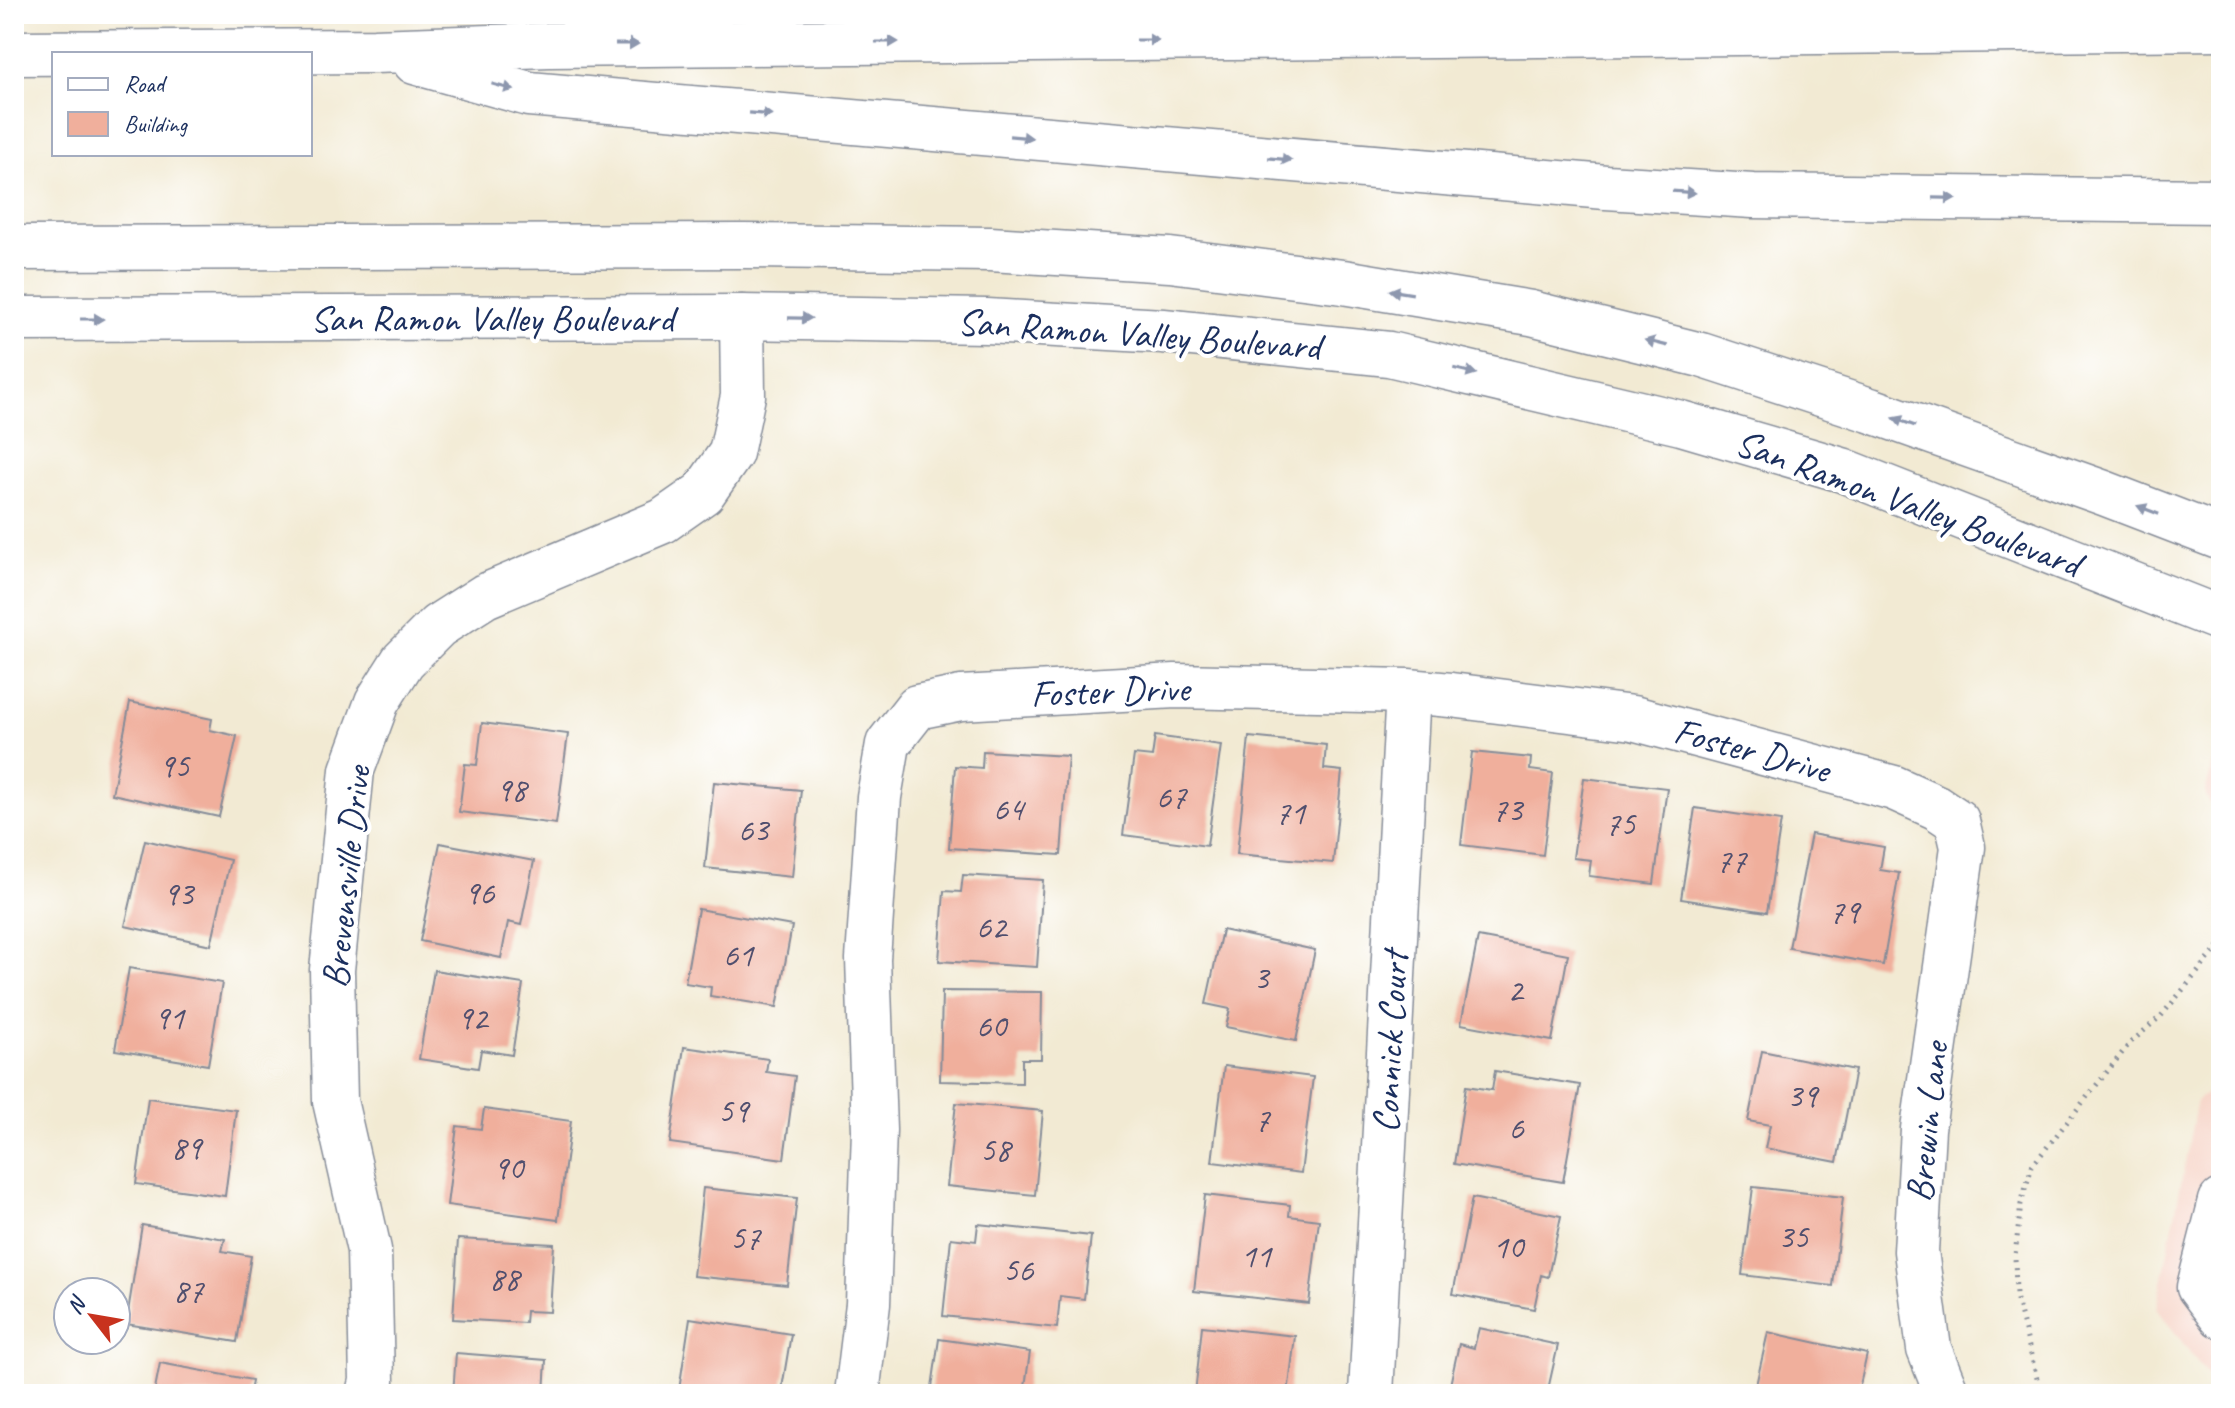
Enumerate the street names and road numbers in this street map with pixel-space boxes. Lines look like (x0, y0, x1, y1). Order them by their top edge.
street label: San Ramon Valley Boulevard (310, 295, 680, 342)
street label: San Ramon Valley Boulevard (956, 298, 1328, 371)
street label: San Ramon Valley Boulevard (1729, 419, 2093, 589)
street label: Foster Drive (1030, 665, 1193, 717)
street label: Foster Drive (1669, 707, 1837, 794)
street label: Brevensville Drive (311, 761, 381, 990)
street label: Connick Court (1362, 945, 1419, 1134)
street label: Brewin Lane (1895, 1037, 1959, 1204)

